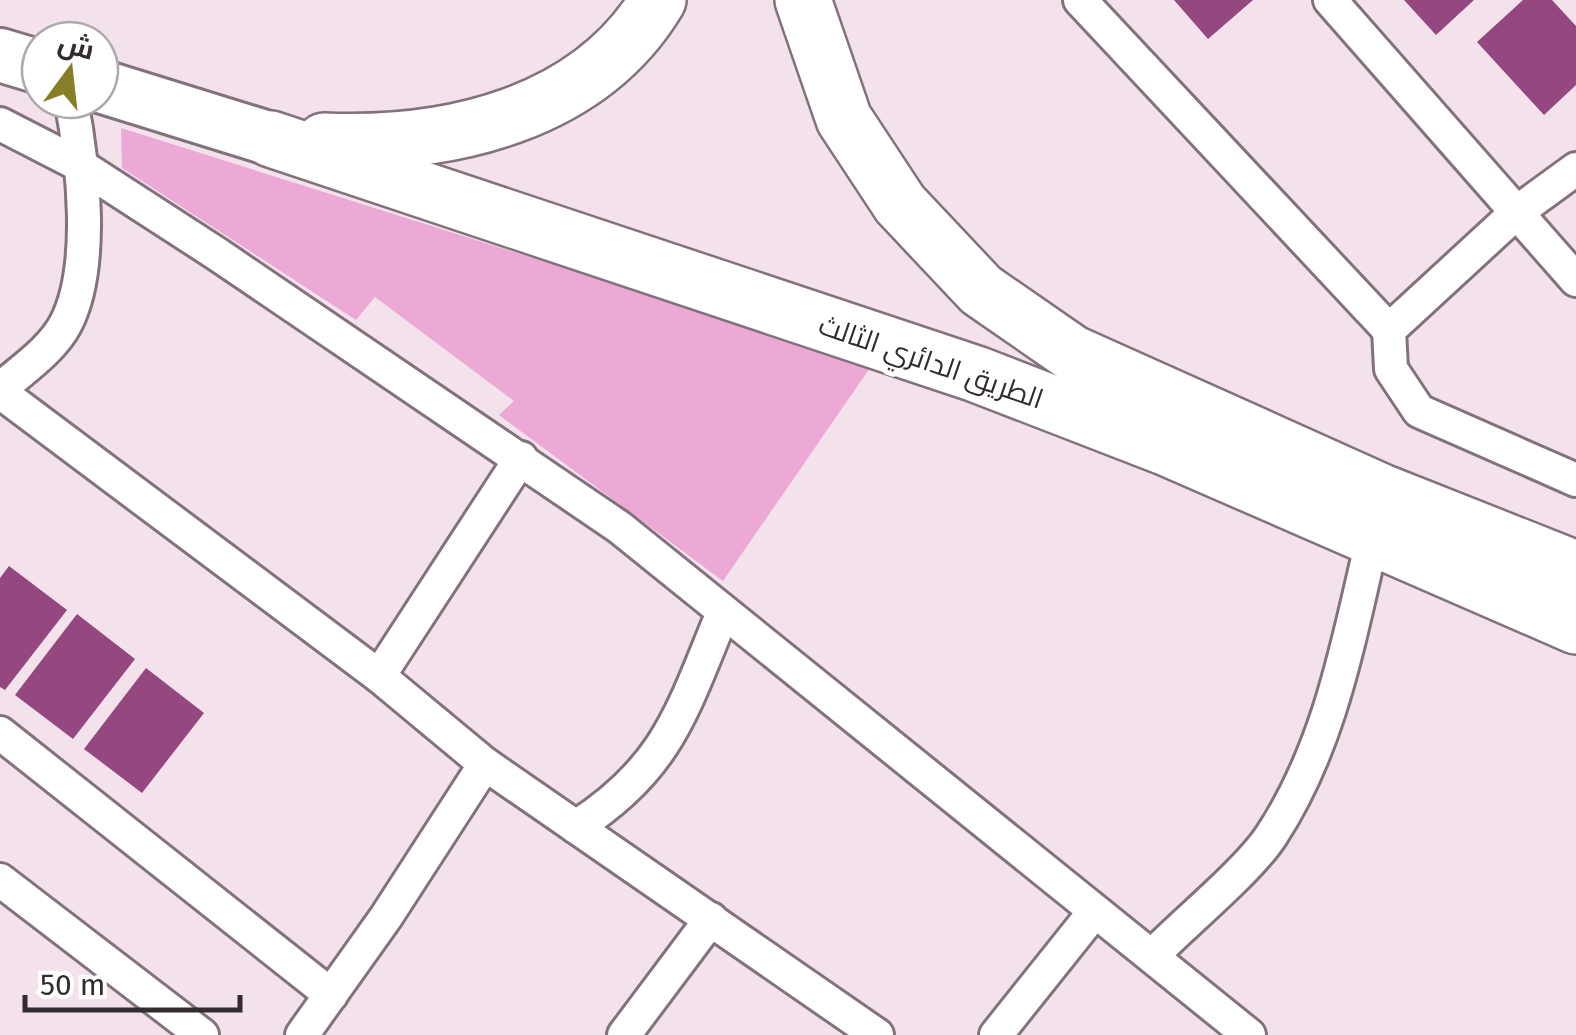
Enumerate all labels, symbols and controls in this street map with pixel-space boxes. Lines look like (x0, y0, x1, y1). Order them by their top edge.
north arrow (20, 20, 120, 120)
text: ش (55, 26, 98, 67)
street label: الطريق الدائري الثالث (813, 308, 1048, 421)
scale bar (25, 950, 240, 1012)
text: 50 m (40, 967, 105, 1003)

